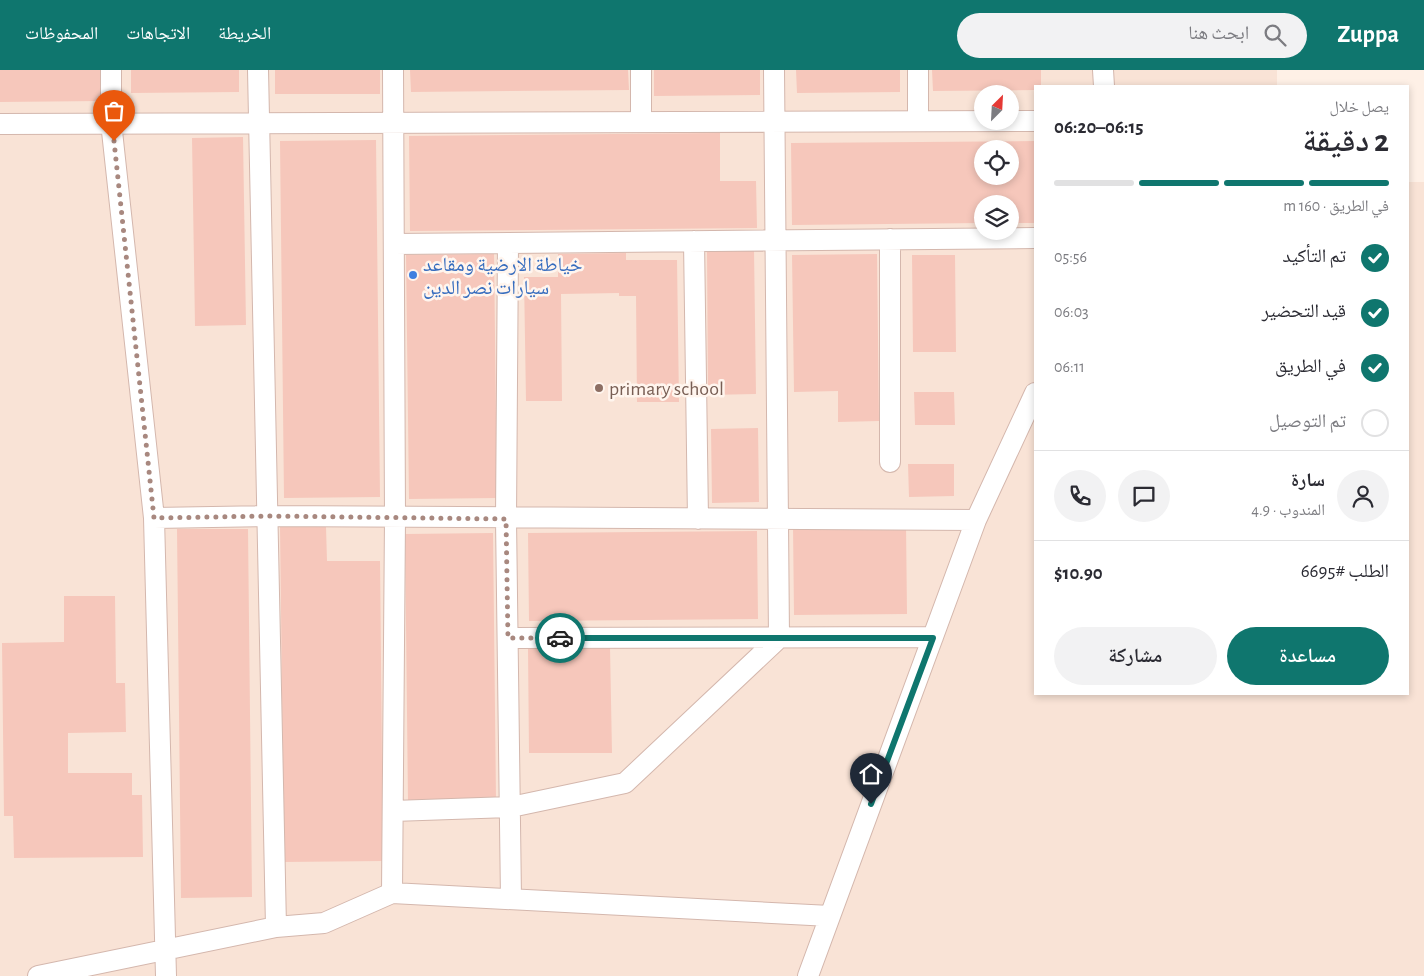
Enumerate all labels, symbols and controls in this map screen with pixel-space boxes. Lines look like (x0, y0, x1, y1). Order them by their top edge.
search box (957, 13, 1307, 58)
icon: search (1261, 21, 1289, 49)
text: Zuppa (1337, 23, 1399, 47)
text: ابحث هنا (1188, 24, 1249, 43)
text: المحفوظات (25, 25, 98, 43)
text: الاتجاهات (126, 25, 190, 43)
text: الخريطة (218, 25, 271, 43)
north arrow (974, 85, 1019, 130)
map controls (974, 85, 1019, 240)
pin (93, 90, 135, 141)
icon: bag (100, 97, 128, 125)
text: يصل خلال (1330, 99, 1389, 115)
text: 06:15–06:20 (1054, 118, 1144, 137)
text: 2 دقيقة (1303, 125, 1389, 157)
button: locate (974, 140, 1019, 185)
button: layers (974, 195, 1019, 240)
text: في الطريق · 160 m (1283, 198, 1389, 214)
icon: check (1361, 244, 1389, 272)
text: تم التأكيد (1282, 247, 1346, 266)
text: 05:56 (1054, 249, 1087, 265)
place label: خياطة الارضية ومقاعد سيارات نصر الدين (423, 255, 583, 299)
marker: خياطة الارضية ومقاعد سيارات نصر الدين (407, 269, 419, 281)
icon: check (1361, 299, 1389, 327)
text: قيد التحضير (1262, 302, 1346, 321)
text: 06:03 (1054, 304, 1089, 320)
icon: check (1361, 354, 1389, 382)
text: في الطريق (1275, 357, 1346, 376)
text: 06:11 (1054, 359, 1085, 375)
place label: primary school (609, 379, 724, 399)
marker: primary school (593, 382, 605, 394)
text: تم التوصيل (1269, 412, 1346, 431)
button: phone (1054, 470, 1106, 522)
button: chat (1118, 470, 1170, 522)
button: person (1337, 470, 1389, 522)
text: سارة (1291, 471, 1325, 490)
text: المندوب · 4.9 (1251, 502, 1325, 518)
text: الطلب #6695 (1301, 562, 1389, 581)
text: $10.90 (1054, 564, 1103, 583)
courier (535, 613, 585, 663)
icon: car (546, 624, 574, 652)
button: مشاركة (1054, 627, 1217, 685)
button: مساعدة (1227, 627, 1389, 685)
pin (850, 753, 892, 804)
icon: home (857, 760, 885, 788)

